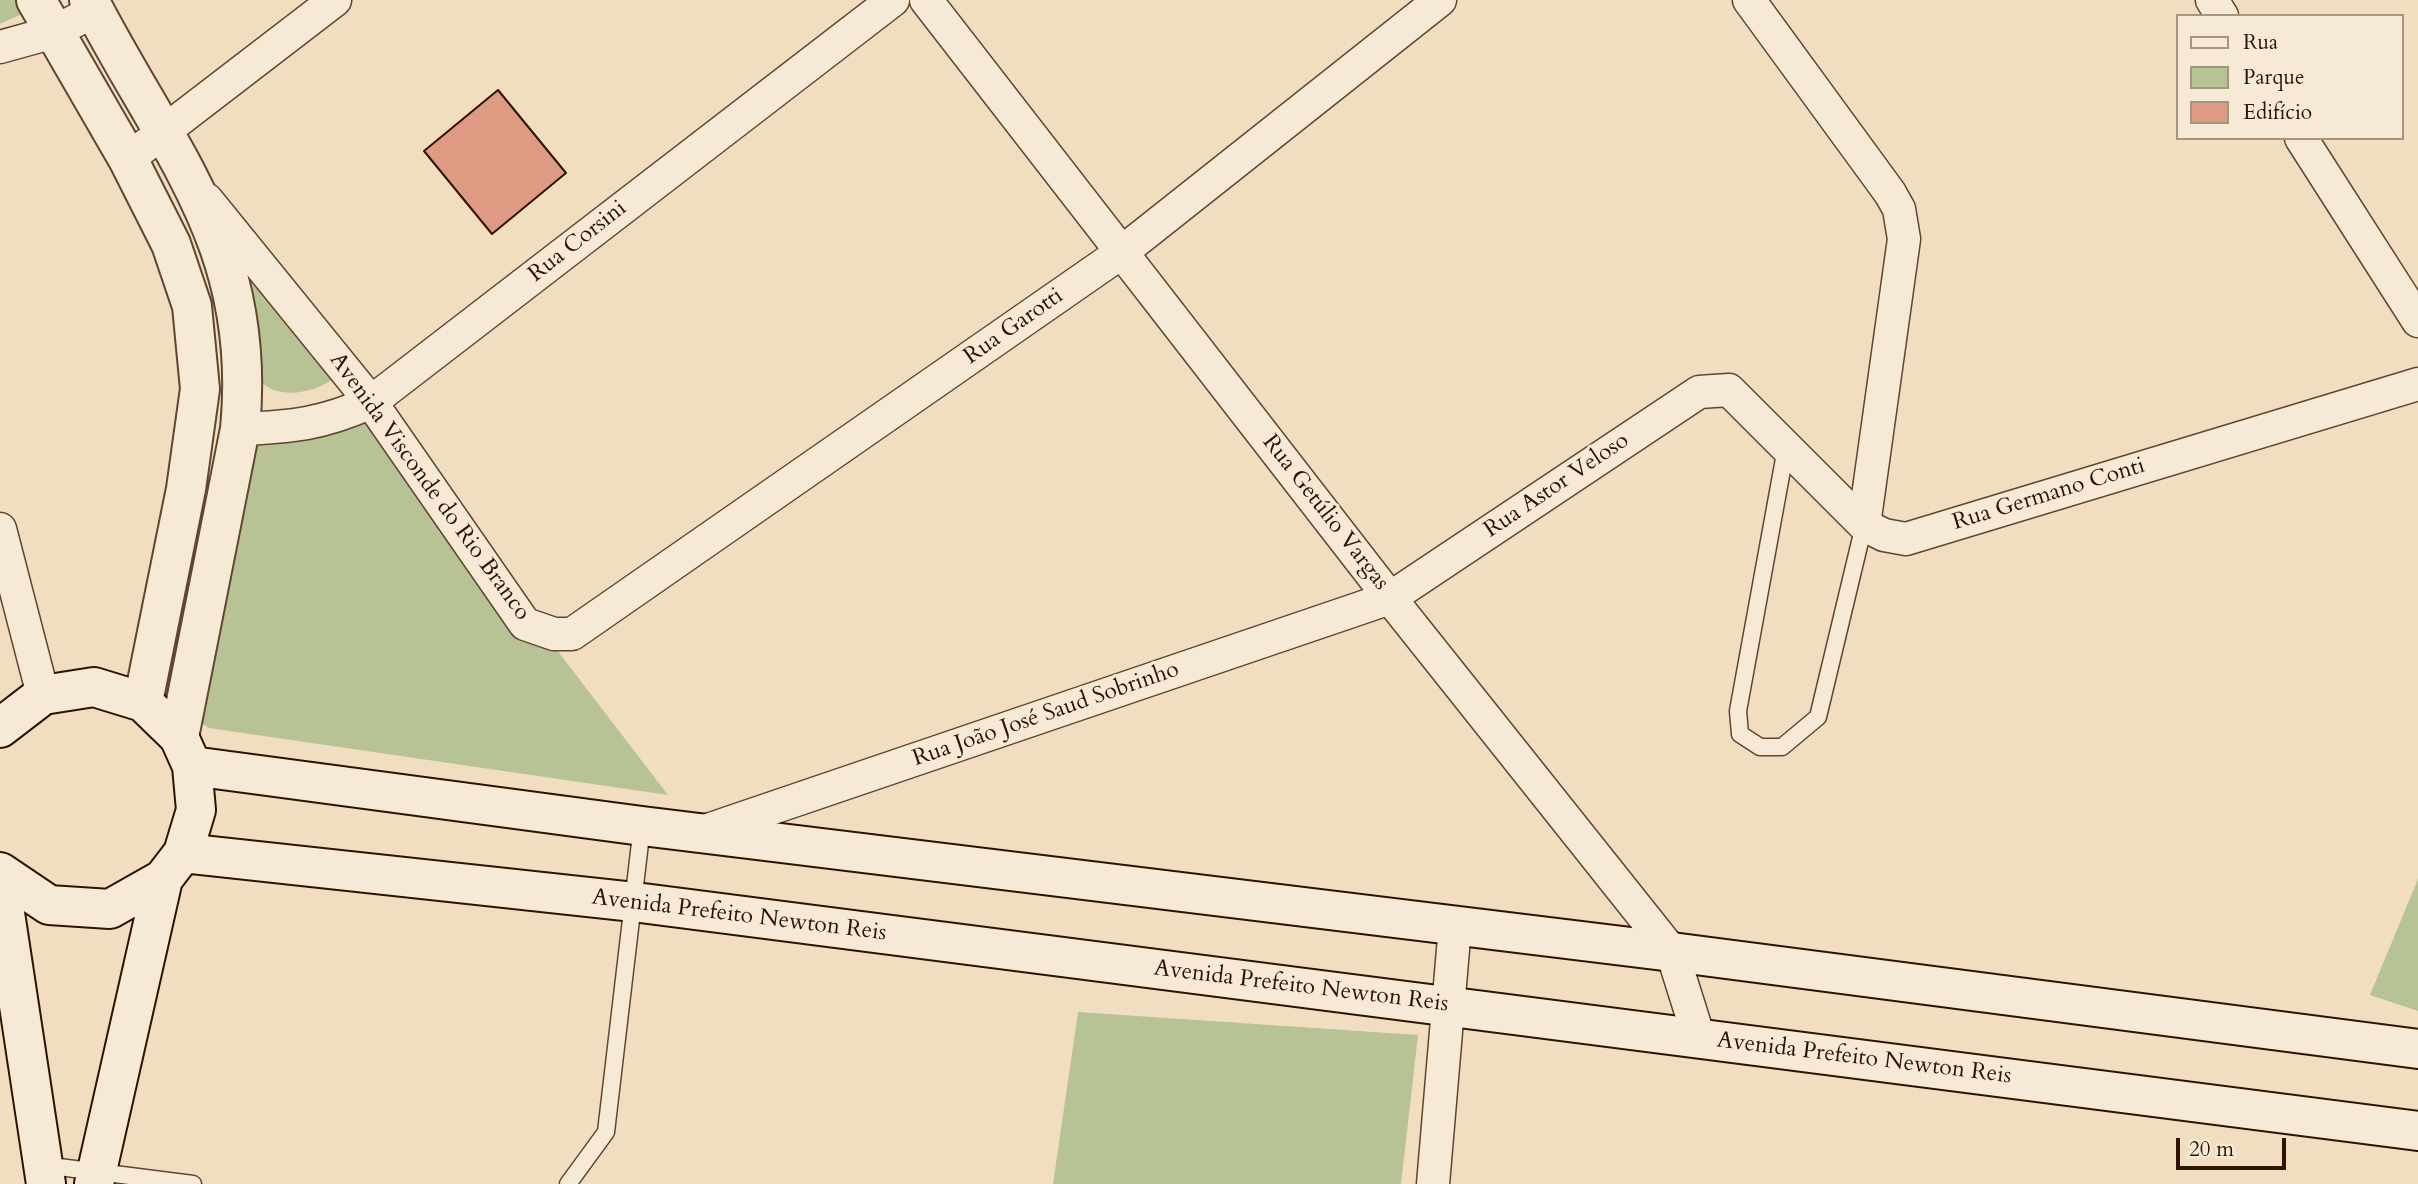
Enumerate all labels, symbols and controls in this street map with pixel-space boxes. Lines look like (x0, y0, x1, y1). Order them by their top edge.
legend (2176, 14, 2404, 140)
text: Rua (2243, 28, 2278, 57)
text: Parque (2243, 63, 2304, 92)
text: Edifício (2243, 98, 2312, 127)
street label: Rua Corsini (523, 195, 633, 289)
street label: Rua Garotti (959, 283, 1069, 371)
street label: Avenida Visconde do Rio Branco (323, 348, 535, 626)
street label: Rua Astor Veloso (1479, 427, 1635, 545)
street label: Rua Getúlio Vargas (1256, 430, 1394, 596)
street label: Rua Germano Conti (1950, 453, 2148, 537)
street label: Rua João José Saud Sobrinho (909, 656, 1183, 774)
street label: Avenida Prefeito Newton Reis (590, 884, 888, 948)
street label: Avenida Prefeito Newton Reis (1152, 955, 1450, 1019)
street label: Avenida Prefeito Newton Reis (1715, 1027, 2013, 1091)
scale bar (2180, 1124, 2290, 1168)
text: 20 m (2189, 1135, 2234, 1164)

